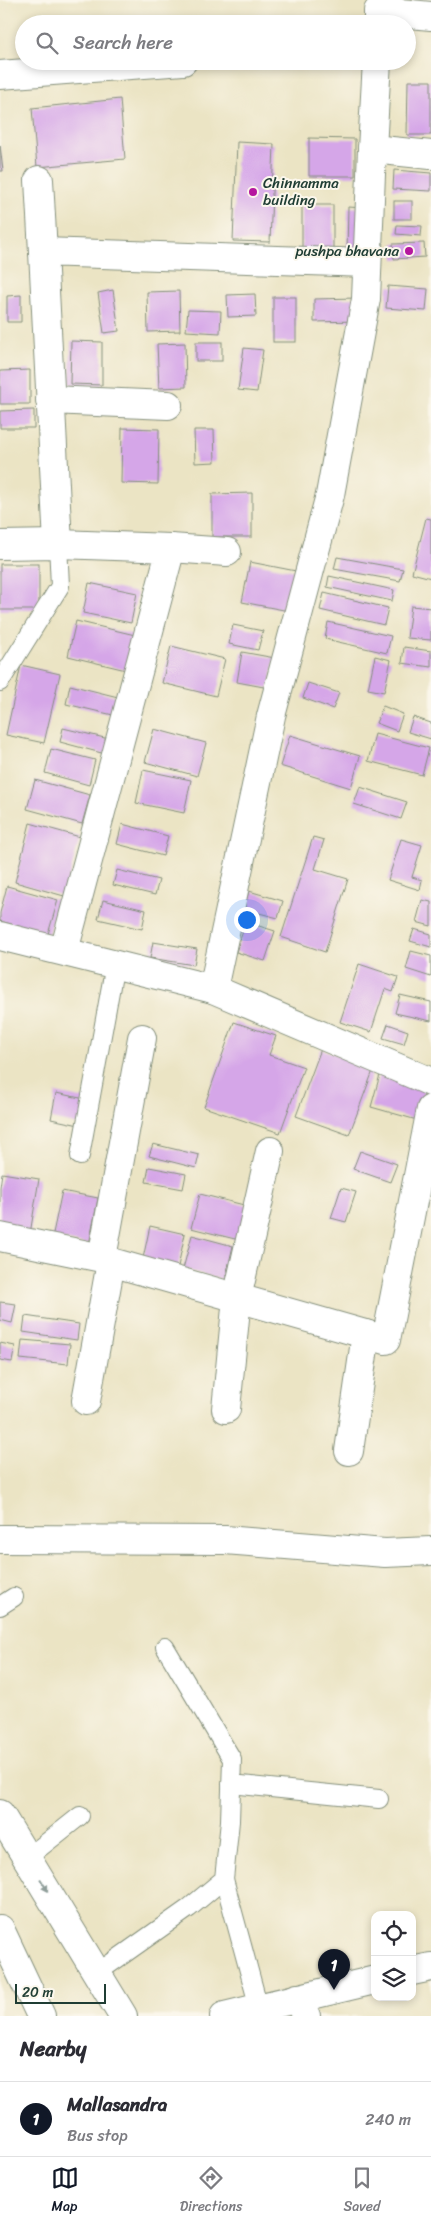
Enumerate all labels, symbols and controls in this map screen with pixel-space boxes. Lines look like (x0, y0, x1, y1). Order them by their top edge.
search box (15, 15, 416, 70)
text: Search here (73, 26, 173, 59)
icon: search (33, 29, 61, 57)
place label: Chinnamma building (263, 170, 339, 213)
marker: Chinnamma building (247, 186, 259, 198)
place label: pushpa bhavana (294, 238, 399, 264)
marker: pushpa bhavana (403, 245, 415, 257)
your location (234, 907, 260, 933)
one-way arrow (39, 1879, 48, 1892)
map controls (371, 1911, 416, 2001)
button: locate (371, 1911, 416, 1956)
pin: 1 (318, 1949, 350, 1990)
button: layers (371, 1956, 416, 2001)
text: 20 m (22, 1980, 53, 2005)
scale bar (15, 1981, 106, 2004)
text: Nearby (20, 2030, 86, 2068)
text: Mallasandra (67, 2088, 167, 2121)
text: 1 (33, 2105, 39, 2134)
text: 240 m (365, 2105, 411, 2134)
text: Bus stop (67, 2121, 128, 2150)
tab: Map (51, 2164, 79, 2219)
tab: Directions (180, 2164, 242, 2219)
tab: Saved (344, 2164, 380, 2219)

